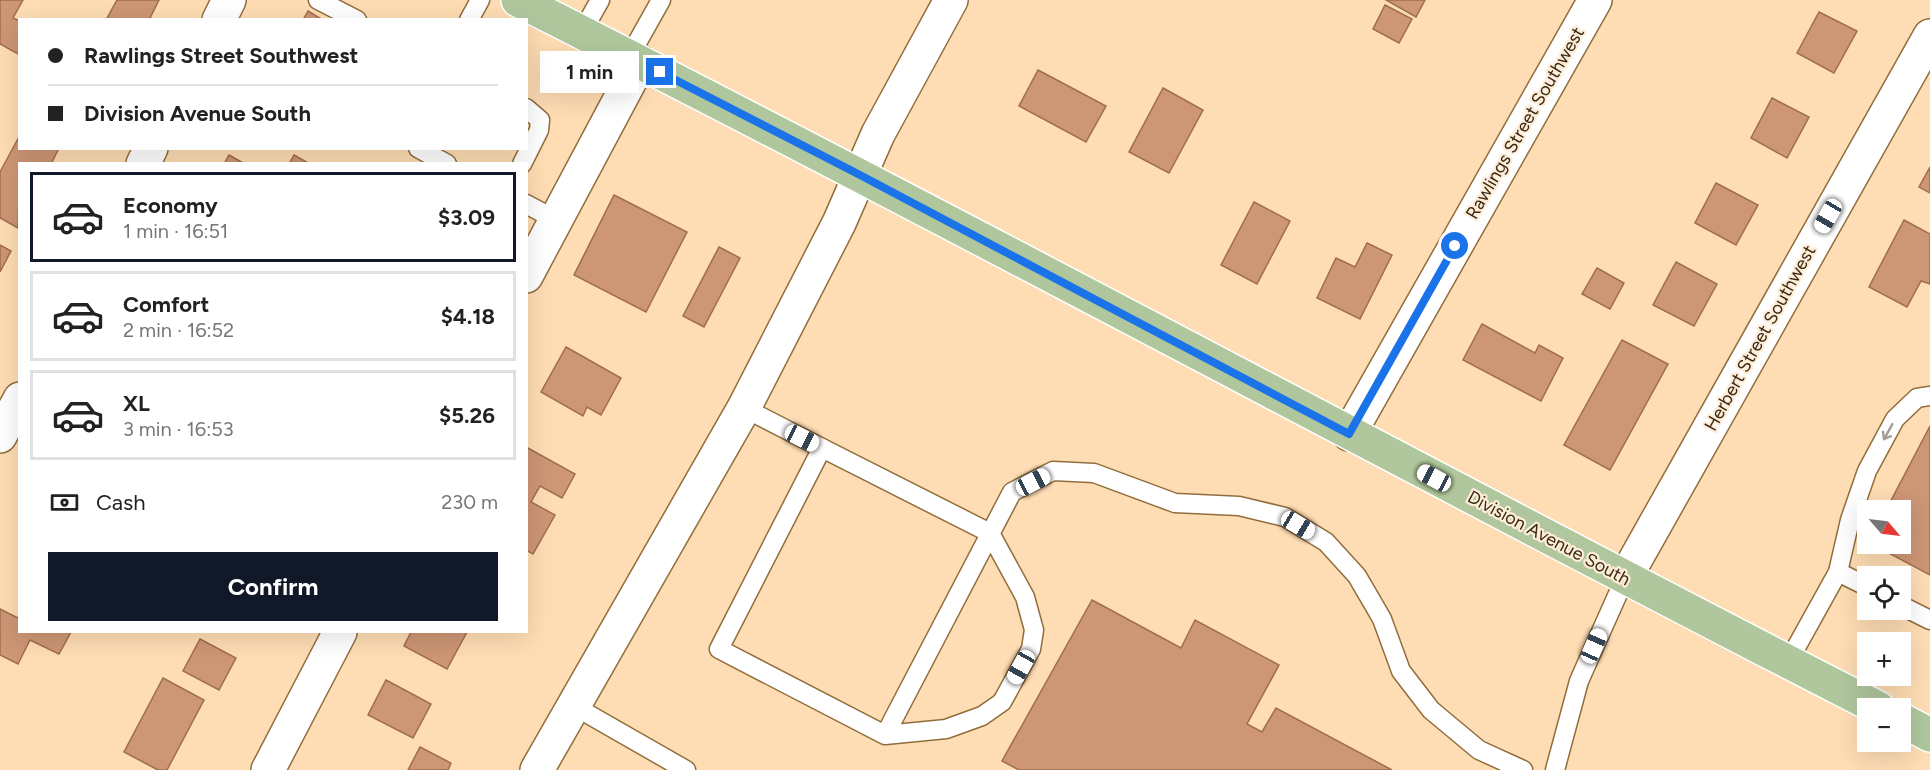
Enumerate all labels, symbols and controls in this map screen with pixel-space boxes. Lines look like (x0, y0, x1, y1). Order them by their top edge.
street label: Rawlings Street Southwest (1461, 23, 1589, 223)
text: Rawlings Street Southwest (84, 42, 358, 69)
callout: 1 min (540, 51, 639, 93)
route end (646, 58, 673, 85)
text: 1 min (566, 60, 613, 84)
text: Division Avenue South (84, 100, 311, 127)
icon: car (51, 190, 105, 244)
text: Economy (123, 192, 218, 219)
car (1811, 196, 1845, 236)
text: $3.09 (438, 204, 495, 231)
text: 1 min · 16:51 (123, 219, 228, 243)
route start (1441, 232, 1468, 259)
street label: Herbert Street Southwest (1700, 241, 1820, 435)
icon: car (51, 289, 105, 343)
text: Comfort (123, 291, 209, 318)
text: $4.18 (441, 303, 495, 330)
text: 2 min · 16:52 (123, 318, 234, 342)
icon: car (51, 388, 105, 442)
text: XL (123, 390, 150, 417)
text: $5.26 (439, 402, 495, 429)
text: 3 min · 16:53 (123, 417, 234, 441)
car (782, 422, 822, 454)
one-way arrow (1882, 423, 1894, 440)
car (1414, 462, 1454, 494)
car (1013, 466, 1053, 498)
icon: cash (48, 486, 81, 519)
street label: Division Avenue South (1464, 486, 1634, 590)
text: Cash (96, 489, 146, 516)
text: 230 m (441, 490, 498, 514)
north arrow (1857, 500, 1911, 554)
map controls (1857, 500, 1911, 752)
car (1278, 508, 1318, 542)
button: Confirm (48, 552, 498, 621)
button: locate (1857, 566, 1911, 620)
car (1578, 626, 1610, 666)
button: + (1857, 632, 1911, 686)
car (1004, 647, 1038, 687)
button: − (1857, 698, 1911, 752)

